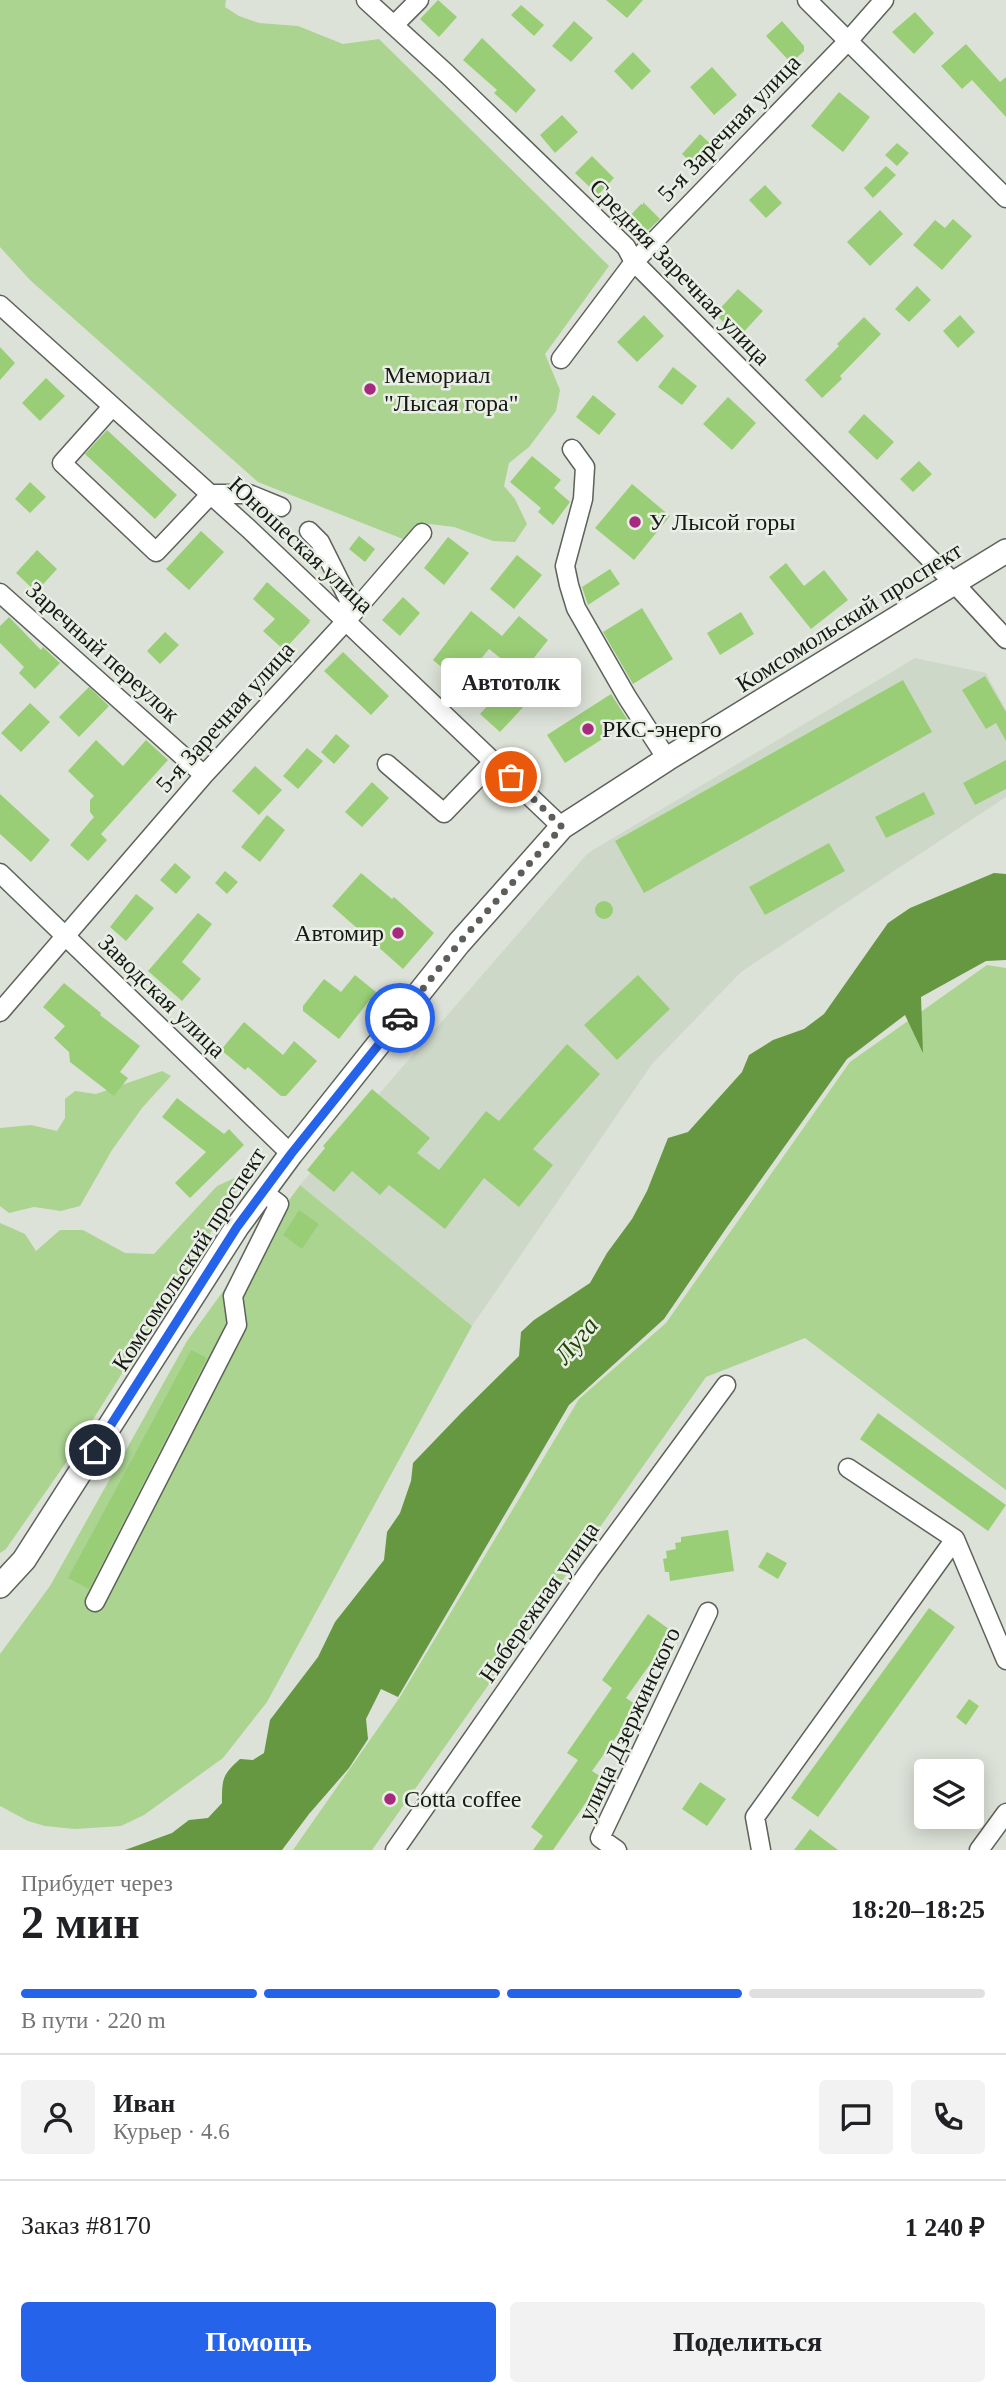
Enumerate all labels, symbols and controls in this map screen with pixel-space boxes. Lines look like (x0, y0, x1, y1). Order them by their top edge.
street label: 5-я Заречная улица (652, 49, 806, 207)
street label: Средняя Заречная улица (584, 174, 776, 371)
place label: Мемориал "Лысая гора" (384, 362, 519, 416)
marker: Мемориал "Лысая гора" (362, 381, 378, 397)
street label: Юношеская улица (223, 471, 379, 619)
place label: У Лысой горы (649, 509, 795, 535)
marker: У Лысой горы (627, 514, 643, 530)
street label: Комсомольский проспект (731, 537, 967, 697)
street label: Заречный переулок (21, 577, 185, 728)
street label: 5-я Заречная улица (151, 636, 300, 798)
callout: Автотолк (441, 658, 581, 707)
text: Автотолк (462, 670, 561, 695)
place label: РКС-энерго (602, 716, 722, 742)
marker: РКС-энерго (580, 721, 596, 737)
pin (481, 747, 541, 807)
icon: bag (492, 758, 530, 796)
place label: Автомир (294, 920, 384, 946)
marker: Автомир (390, 925, 406, 941)
street label: Заводская улица (93, 929, 231, 1063)
courier (365, 983, 435, 1053)
icon: car (381, 999, 419, 1037)
street label: Комсомольский проспект (107, 1142, 271, 1376)
water label: Луга (548, 1311, 604, 1370)
pin (65, 1420, 125, 1480)
icon: home (76, 1431, 114, 1469)
street label: Набережная улица (474, 1517, 604, 1687)
street label: улица Дзержинского (573, 1623, 685, 1825)
map controls (914, 1759, 984, 1829)
button: layers (914, 1759, 984, 1829)
place label: Cotta coffee (404, 1786, 522, 1812)
marker: Cotta coffee (382, 1791, 398, 1807)
text: Прибудет через (21, 1871, 173, 1896)
text: 18:20–18:25 (851, 1895, 985, 1924)
text: 2 мин (21, 1897, 140, 1948)
text: В пути · 220 m (21, 2008, 166, 2033)
button: person (21, 2080, 95, 2154)
button: chat (819, 2080, 893, 2154)
button: phone (911, 2080, 985, 2154)
text: Иван (113, 2089, 175, 2118)
text: Курьер · 4.6 (113, 2119, 230, 2144)
text: Заказ #8170 (21, 2211, 151, 2240)
text: 1 240 ₽ (905, 2213, 985, 2242)
button: Помощь (21, 2302, 496, 2382)
button: Поделиться (510, 2302, 985, 2382)

